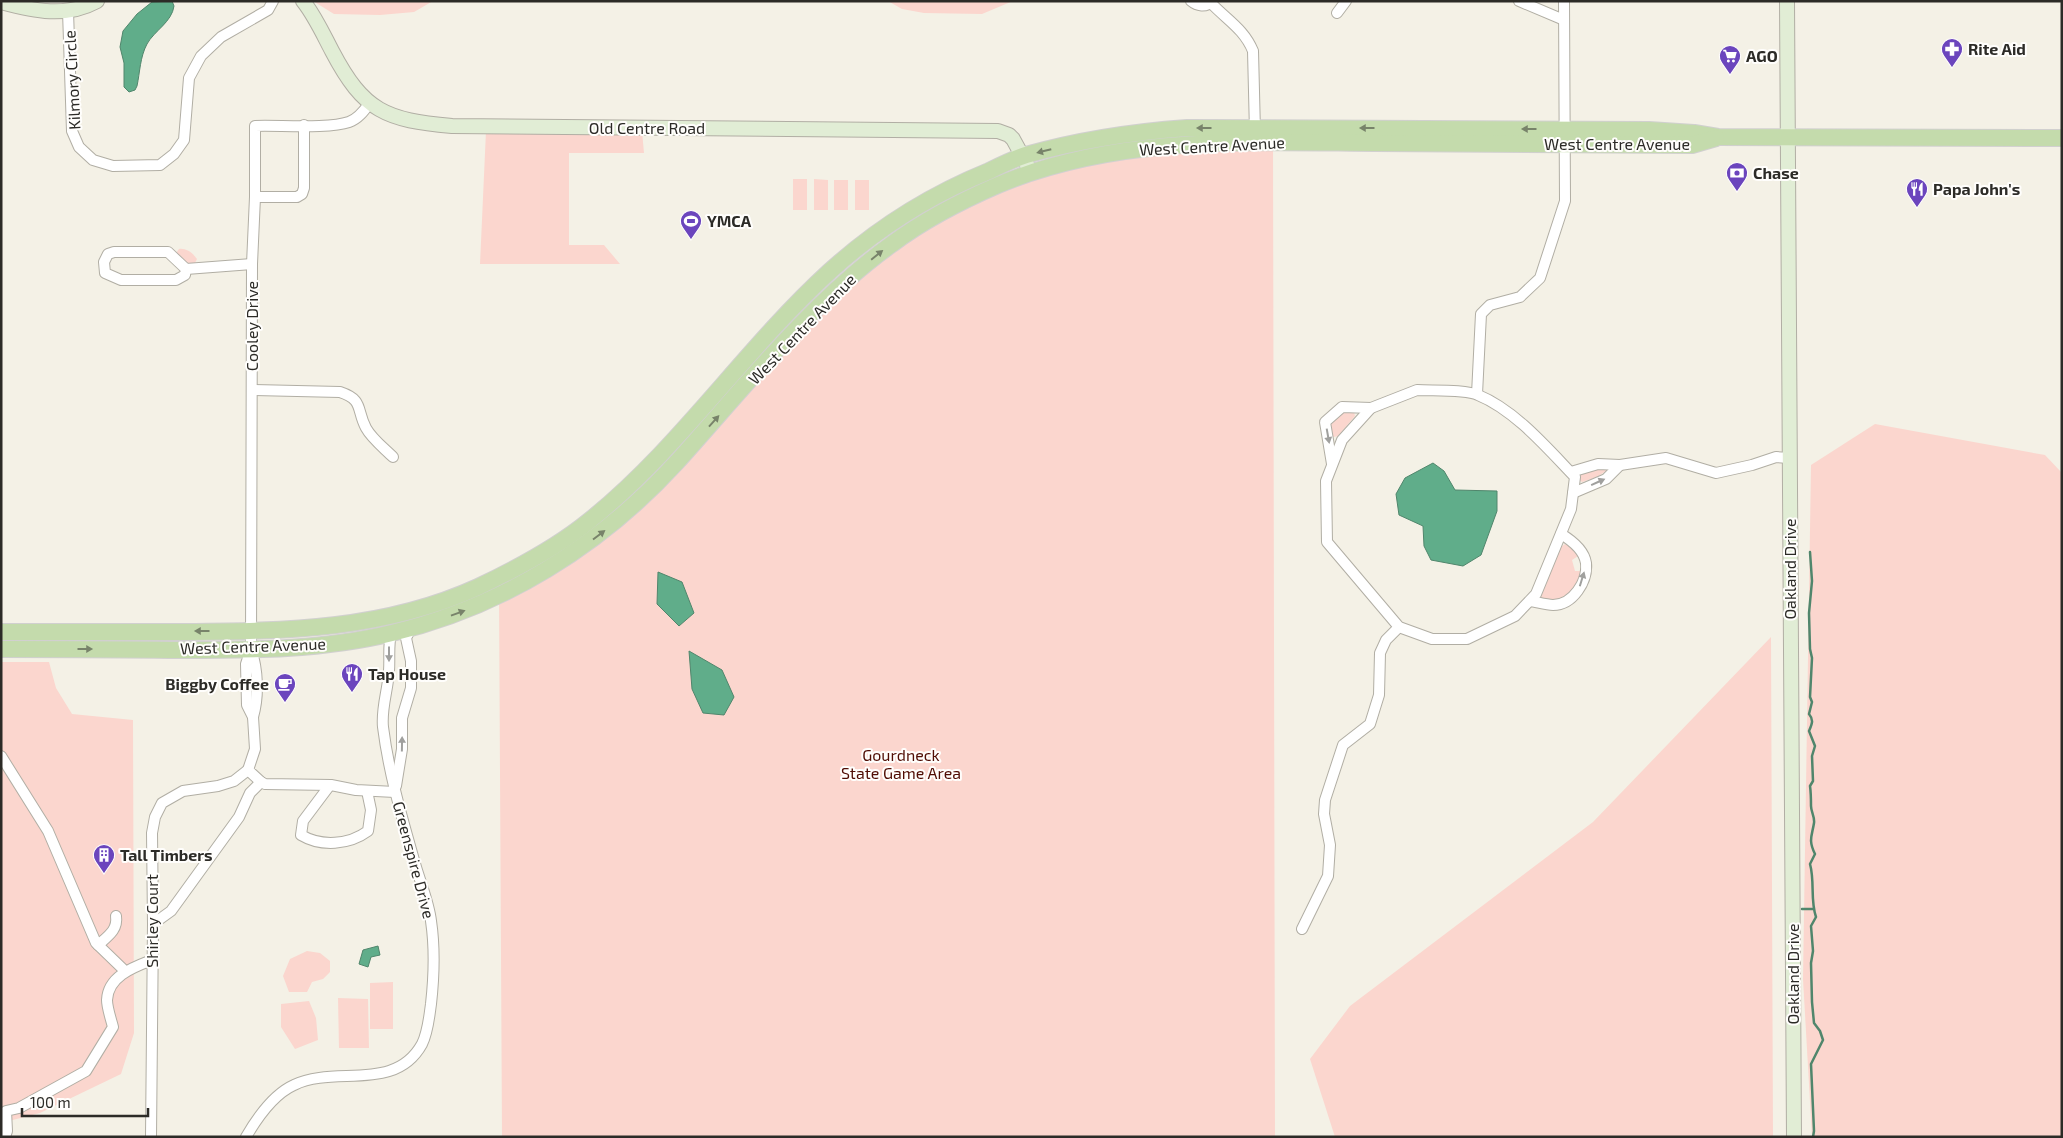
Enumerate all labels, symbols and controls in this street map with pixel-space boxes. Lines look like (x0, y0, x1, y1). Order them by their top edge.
street label: Kilmory Circle (59, 30, 84, 130)
pharmacy icon: Rite Aid (1940, 37, 1964, 68)
place label: Rite Aid (1968, 39, 2026, 58)
supermarket icon: AGO (1718, 44, 1742, 75)
place label: AGO (1746, 46, 1778, 65)
street label: Old Centre Road (589, 118, 705, 137)
one-way arrow (1196, 124, 1212, 132)
one-way arrow (1359, 124, 1375, 132)
one-way arrow (1521, 125, 1537, 133)
street label: West Centre Avenue (1139, 132, 1285, 159)
street label: West Centre Avenue (1544, 134, 1690, 153)
one-way arrow (1037, 147, 1052, 155)
bank icon: Chase (1725, 161, 1749, 192)
place label: Chase (1753, 163, 1799, 182)
restaurant icon: Papa John's (1905, 177, 1929, 208)
place label: Papa John's (1933, 179, 2020, 198)
sports icon: YMCA (679, 209, 703, 240)
place label: YMCA (707, 211, 752, 230)
one-way arrow (870, 250, 883, 261)
street label: West Centre Avenue (744, 270, 859, 388)
street label: Cooley Drive (242, 281, 261, 371)
one-way arrow (708, 415, 720, 427)
one-way arrow (1324, 428, 1332, 444)
one-way arrow (1591, 478, 1605, 486)
street label: Oakland Drive (1780, 518, 1799, 620)
one-way arrow (592, 530, 606, 540)
one-way arrow (1579, 571, 1587, 586)
one-way arrow (450, 609, 465, 616)
one-way arrow (194, 627, 210, 635)
street label: West Centre Avenue (180, 633, 326, 658)
one-way arrow (78, 646, 94, 654)
one-way arrow (385, 646, 393, 662)
restaurant icon: Tap House (340, 662, 364, 693)
place label: Tap House (368, 664, 446, 683)
cafe icon: Biggby Coffee (273, 672, 297, 703)
place label: Biggby Coffee (165, 674, 269, 694)
one-way arrow (398, 736, 406, 752)
park label: Gourdneck State Game Area (841, 745, 961, 782)
street label: Greenspire Drive (390, 799, 439, 921)
building icon: Tall Timbers (92, 843, 116, 874)
place label: Tall Timbers (120, 845, 213, 864)
street label: Shirley Court (142, 874, 161, 968)
street label: Oakland Drive (1783, 923, 1802, 1025)
scale bar (22, 1086, 149, 1118)
text: 100 m (30, 1093, 71, 1111)

